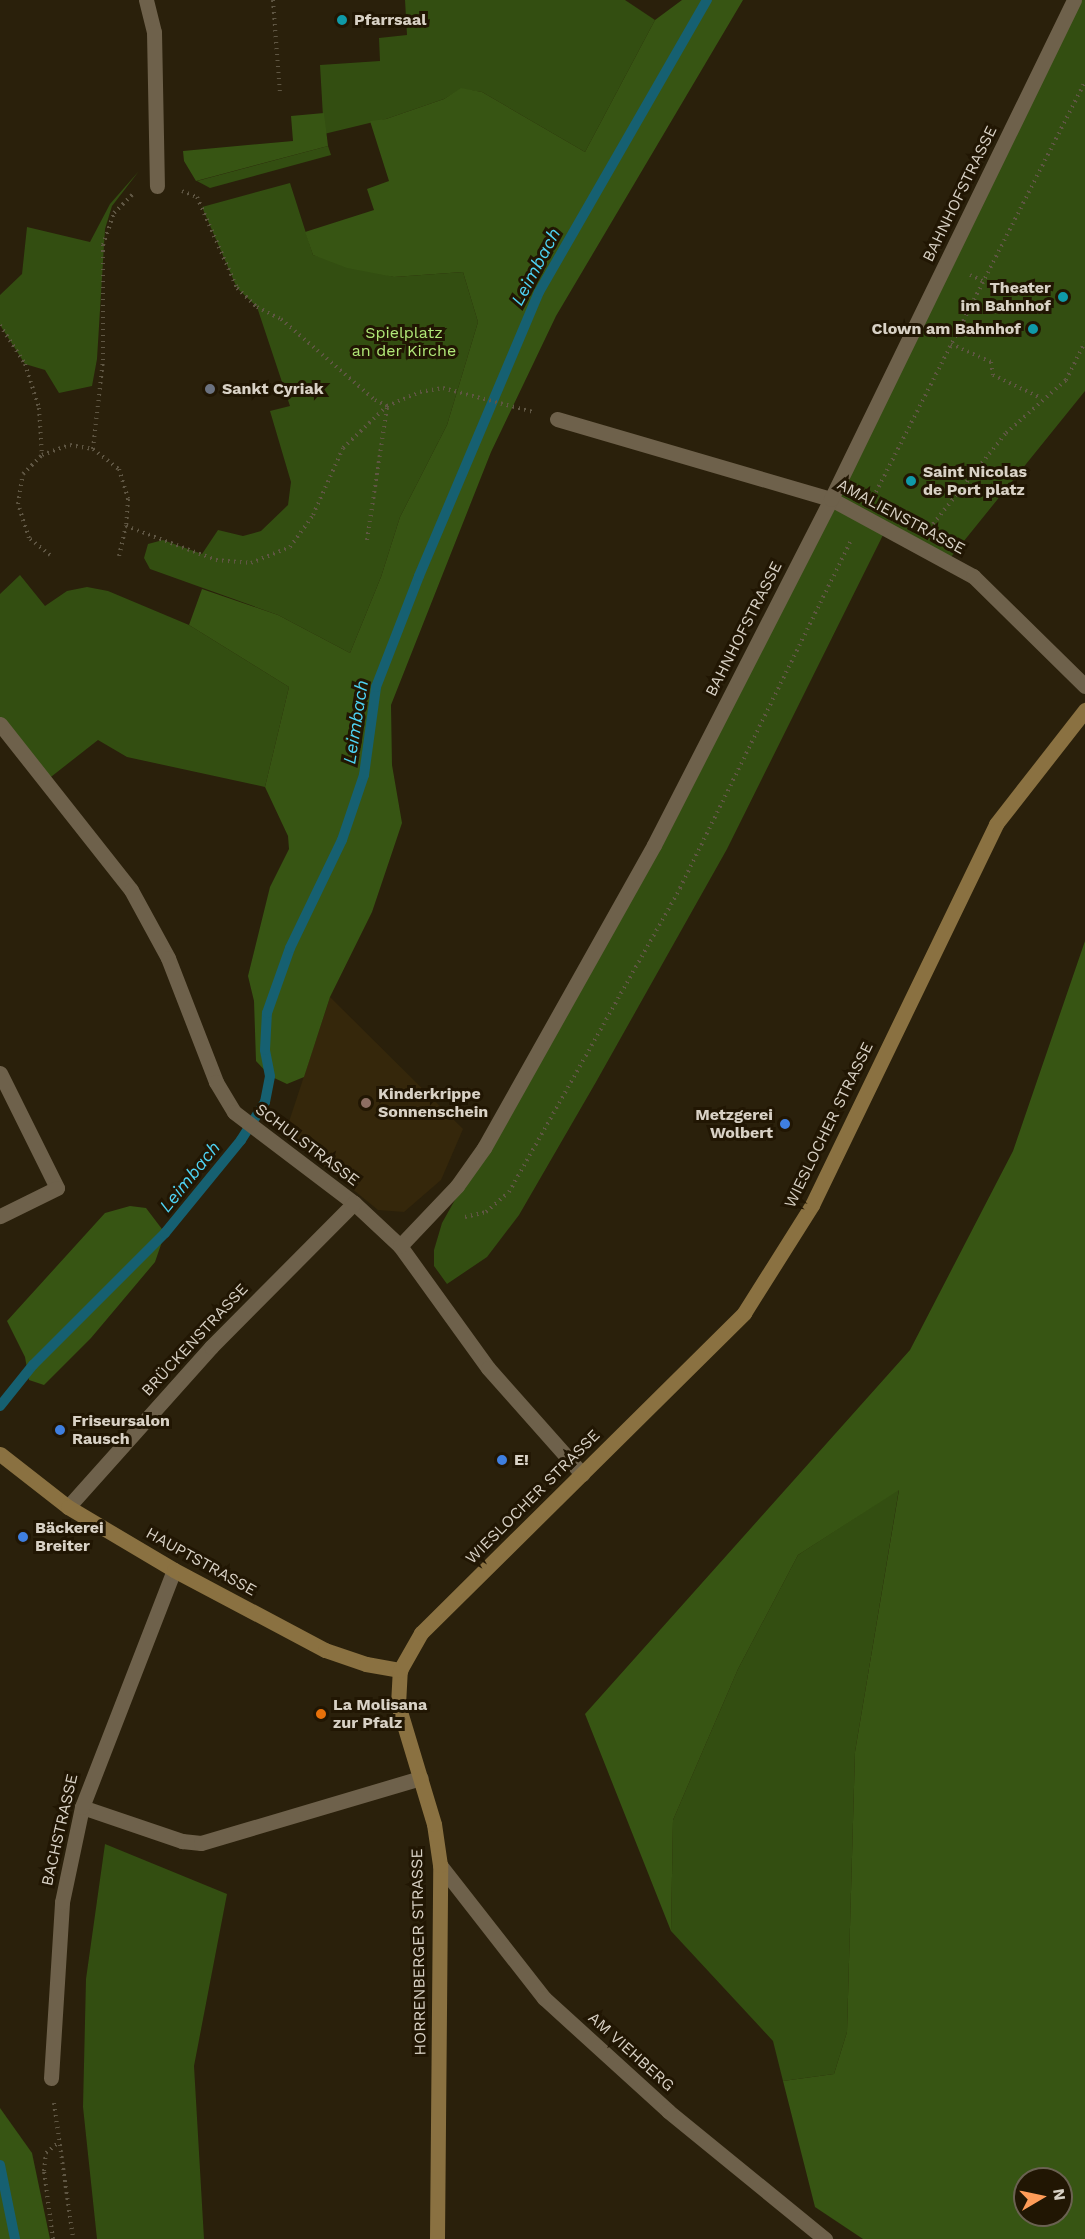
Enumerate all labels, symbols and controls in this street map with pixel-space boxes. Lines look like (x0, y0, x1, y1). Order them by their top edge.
place label: Pfarrsaal (354, 10, 427, 30)
marker: Pfarrsaal (335, 13, 349, 27)
street label: BAHNHOFSTRASSE (919, 123, 1001, 265)
water label: Leimbach (507, 225, 565, 309)
place label: Theater im Bahnhof (961, 278, 1051, 316)
marker: Theater im Bahnhof (1056, 290, 1070, 304)
place label: Clown am Bahnhof (872, 319, 1021, 339)
marker: Clown am Bahnhof (1026, 322, 1040, 336)
park label: Spielplatz an der Kirche (352, 323, 456, 361)
place label: Sankt Cyriak (222, 379, 324, 399)
marker: Sankt Cyriak (203, 382, 217, 396)
place label: Saint Nicolas de Port platz (923, 462, 1027, 500)
marker: Saint Nicolas de Port platz (904, 474, 918, 488)
street label: AMALIENSTRASSE (834, 475, 968, 559)
street label: BAHNHOFSTRASSE (702, 558, 786, 700)
water label: Leimbach (339, 679, 373, 765)
street label: WIESLOCHER STRASSE (780, 1039, 878, 1211)
place label: Kinderkrippe Sonnenschein (378, 1084, 488, 1122)
marker: Kinderkrippe Sonnenschein (359, 1096, 373, 1110)
street label: SCHULSTRASSE (251, 1100, 363, 1190)
place label: Metzgerei Wolbert (695, 1105, 773, 1143)
marker: Metzgerei Wolbert (778, 1117, 792, 1131)
water label: Leimbach (155, 1137, 225, 1217)
street label: BRÜCKENSTRASSE (138, 1280, 252, 1400)
place label: Friseursalon Rausch (72, 1411, 170, 1449)
marker: Friseursalon Rausch (53, 1423, 67, 1437)
street label: WIESLOCHER STRASSE (462, 1426, 604, 1568)
place label: E! (514, 1450, 529, 1470)
marker: E! (495, 1453, 509, 1467)
place label: Bäckerei Breiter (35, 1518, 104, 1556)
street label: HAUPTSTRASSE (142, 1524, 260, 1600)
marker: Bäckerei Breiter (16, 1530, 30, 1544)
place label: La Molisana zur Pfalz (333, 1695, 427, 1733)
marker: La Molisana zur Pfalz (314, 1707, 328, 1721)
street label: BACHSTRASSE (38, 1772, 82, 1888)
street label: HORRENBERGER STRASSE (408, 1848, 430, 2056)
street label: AM VIEHBERG (584, 2008, 678, 2096)
north arrow (1013, 2167, 1073, 2227)
text: N (1049, 2187, 1070, 2202)

